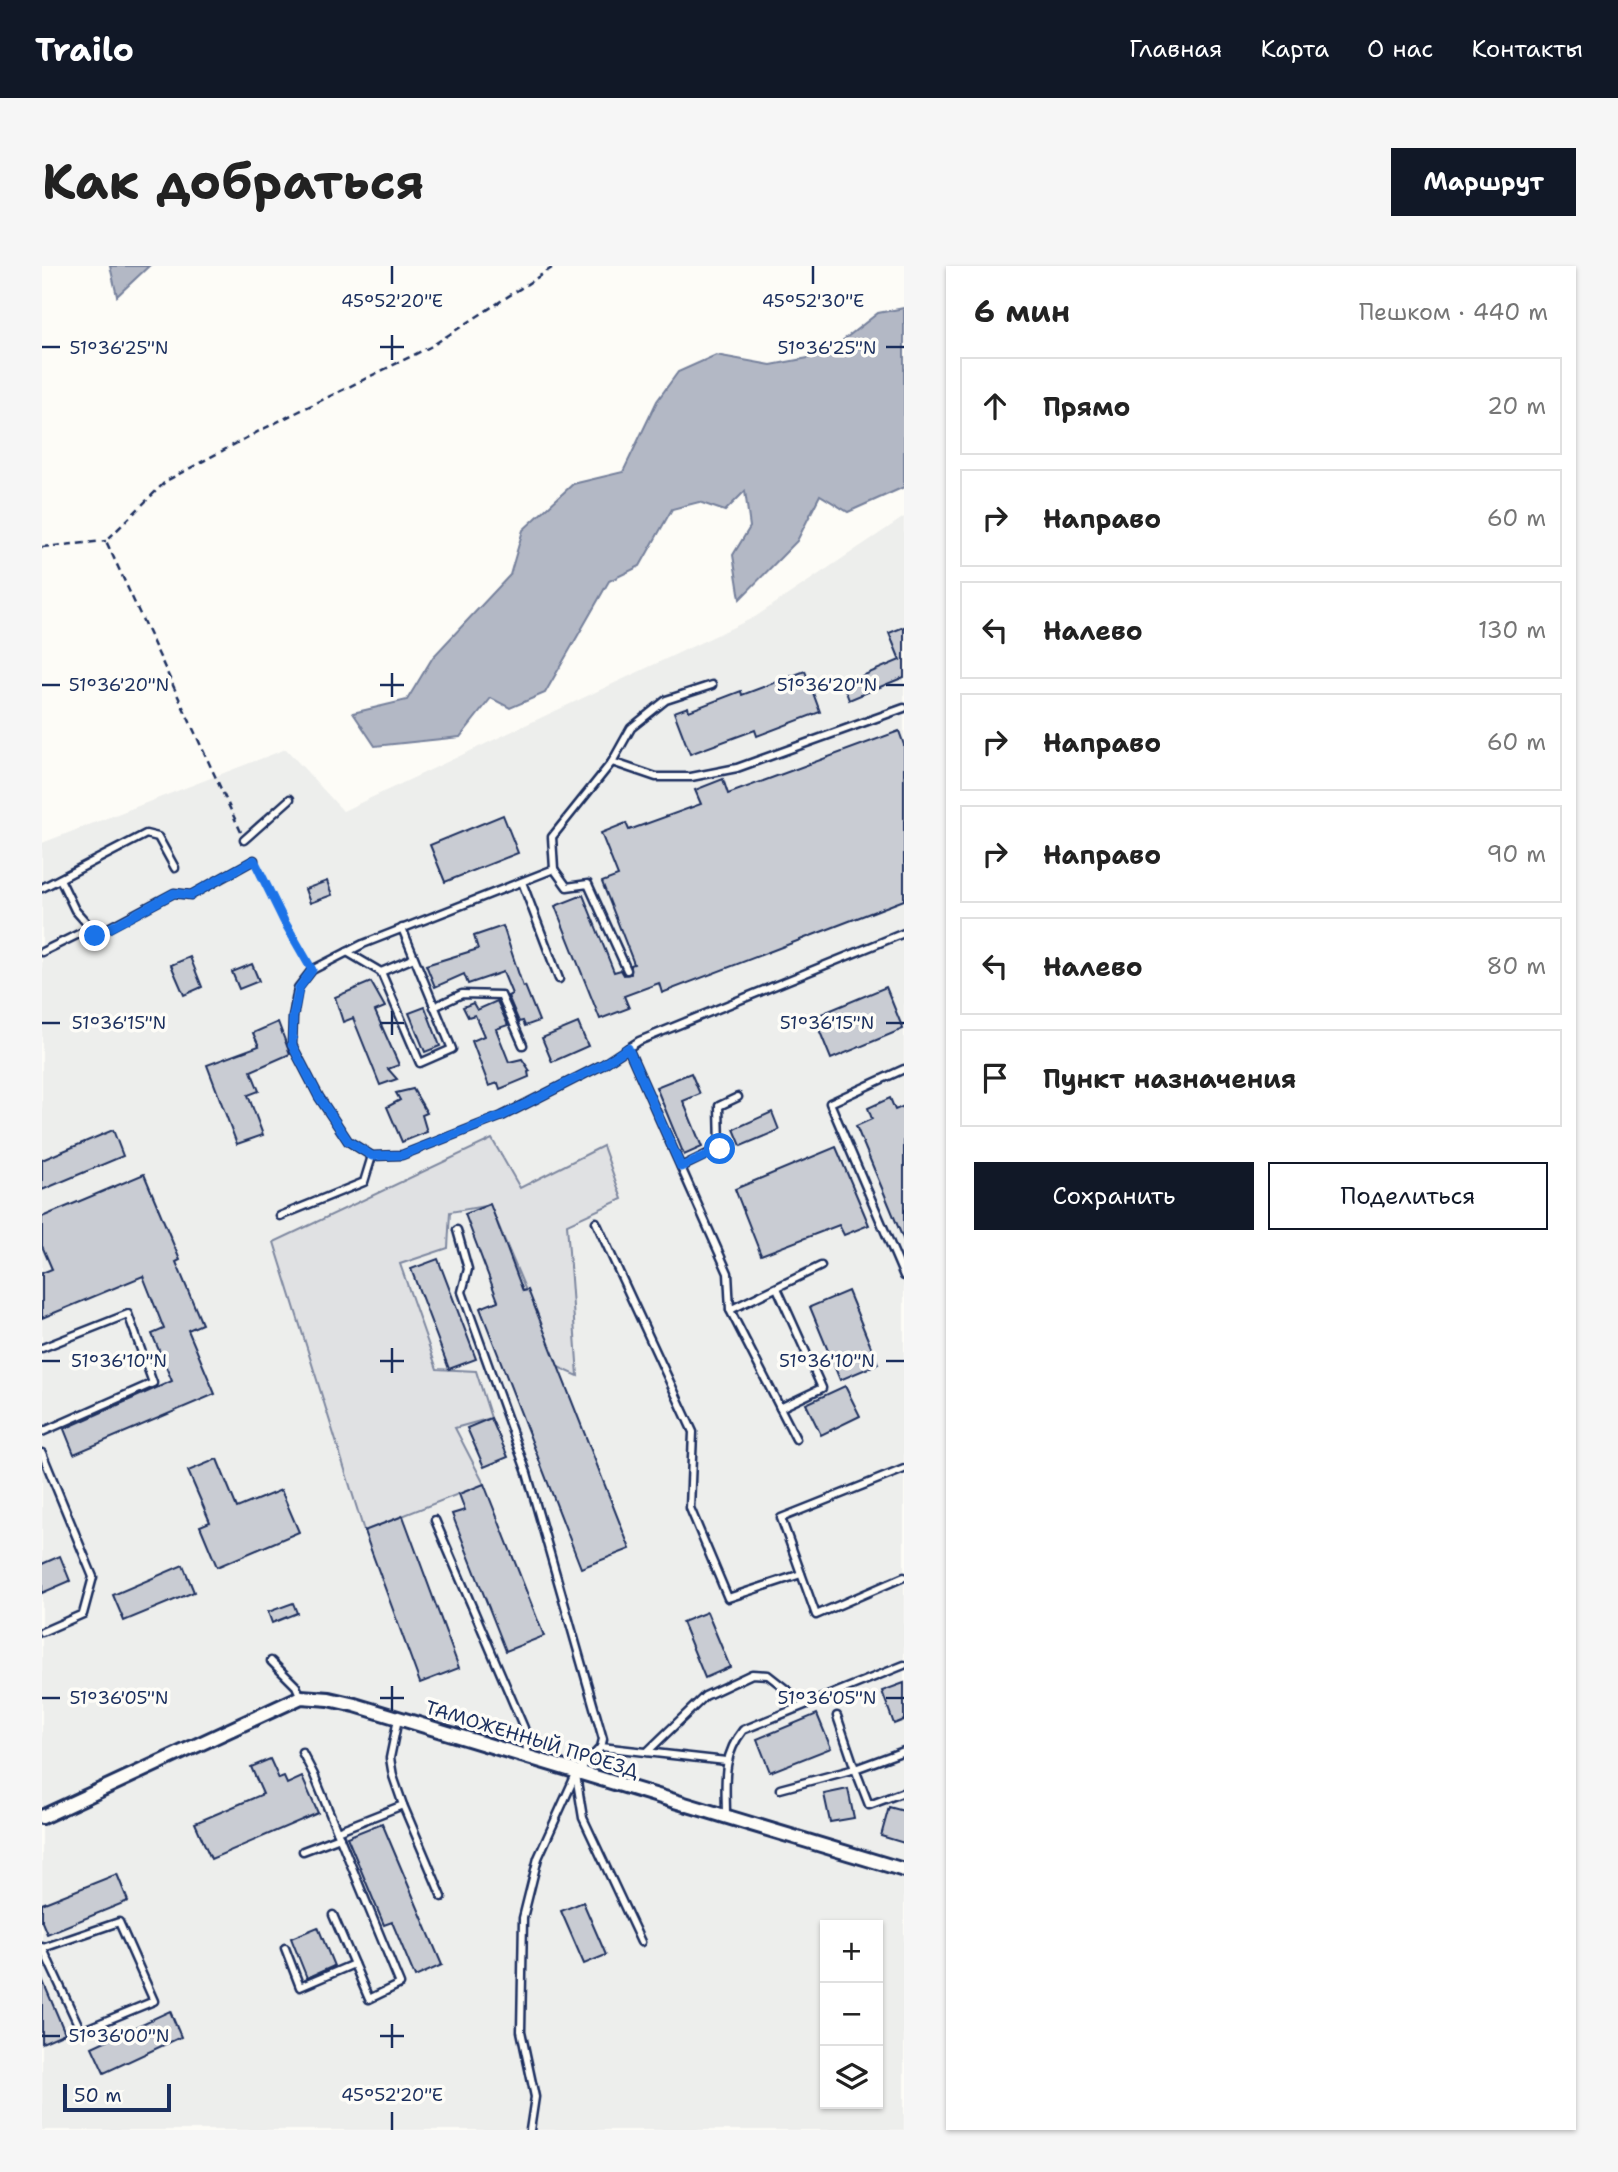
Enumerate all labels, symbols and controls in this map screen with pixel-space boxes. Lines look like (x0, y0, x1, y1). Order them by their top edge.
text: Trailo (35, 27, 134, 72)
text: Главная (1129, 33, 1222, 65)
text: Карта (1260, 33, 1329, 65)
text: О нас (1367, 33, 1433, 65)
text: Контакты (1471, 33, 1583, 65)
button: Маршрут (1391, 148, 1576, 216)
text: Как добраться (42, 149, 424, 215)
text: 45°52'20"E (341, 289, 443, 313)
text: 45°52'30"E (762, 289, 864, 313)
text: 6 мин (974, 291, 1070, 332)
text: Пешком · 440 m (1359, 297, 1548, 327)
text: 51°36'25"N (70, 336, 168, 360)
text: 51°36'25"N (778, 336, 876, 360)
icon: ahead (976, 387, 1014, 425)
text: Прямо (1043, 389, 1131, 424)
text: 20 m (1487, 391, 1546, 421)
icon: right (976, 499, 1014, 537)
text: Направо (1043, 501, 1161, 536)
text: 60 m (1487, 503, 1546, 533)
icon: left (976, 611, 1014, 649)
text: Налево (1043, 613, 1143, 648)
text: 130 m (1478, 615, 1546, 645)
text: 51°36'20"N (69, 673, 169, 697)
text: 51°36'20"N (777, 673, 877, 697)
icon: right (976, 723, 1014, 761)
text: Направо (1043, 725, 1161, 760)
text: 60 m (1487, 727, 1546, 757)
icon: right (976, 835, 1014, 873)
text: Направо (1043, 837, 1161, 872)
text: 90 m (1486, 839, 1546, 869)
route end (79, 920, 110, 951)
icon: left (976, 947, 1014, 985)
text: Налево (1043, 949, 1143, 984)
text: 80 m (1487, 951, 1546, 981)
text: 51°36'15"N (72, 1011, 166, 1035)
text: 51°36'15"N (780, 1011, 874, 1035)
icon: arrive (976, 1059, 1014, 1097)
text: Пункт назначения (1043, 1061, 1296, 1096)
route start (704, 1133, 735, 1164)
button: Сохранить (974, 1162, 1254, 1230)
button: Поделиться (1268, 1162, 1548, 1230)
text: 51°36'10"N (71, 1349, 167, 1373)
text: 51°36'10"N (779, 1349, 875, 1373)
text: 51°36'05"N (70, 1686, 168, 1710)
text: 51°36'05"N (778, 1686, 876, 1710)
street label: ТАМОЖЕННЫЙ ПРОЕЗД (422, 1695, 642, 1784)
map controls (820, 1920, 883, 2109)
button: + (820, 1920, 883, 1983)
button: − (820, 1983, 883, 2046)
text: 51°36'00"N (69, 2024, 169, 2048)
button: layers (820, 2046, 883, 2109)
scale bar (63, 2081, 172, 2113)
text: 50 m (74, 2083, 122, 2108)
text: 45°52'20"E (341, 2083, 443, 2107)

